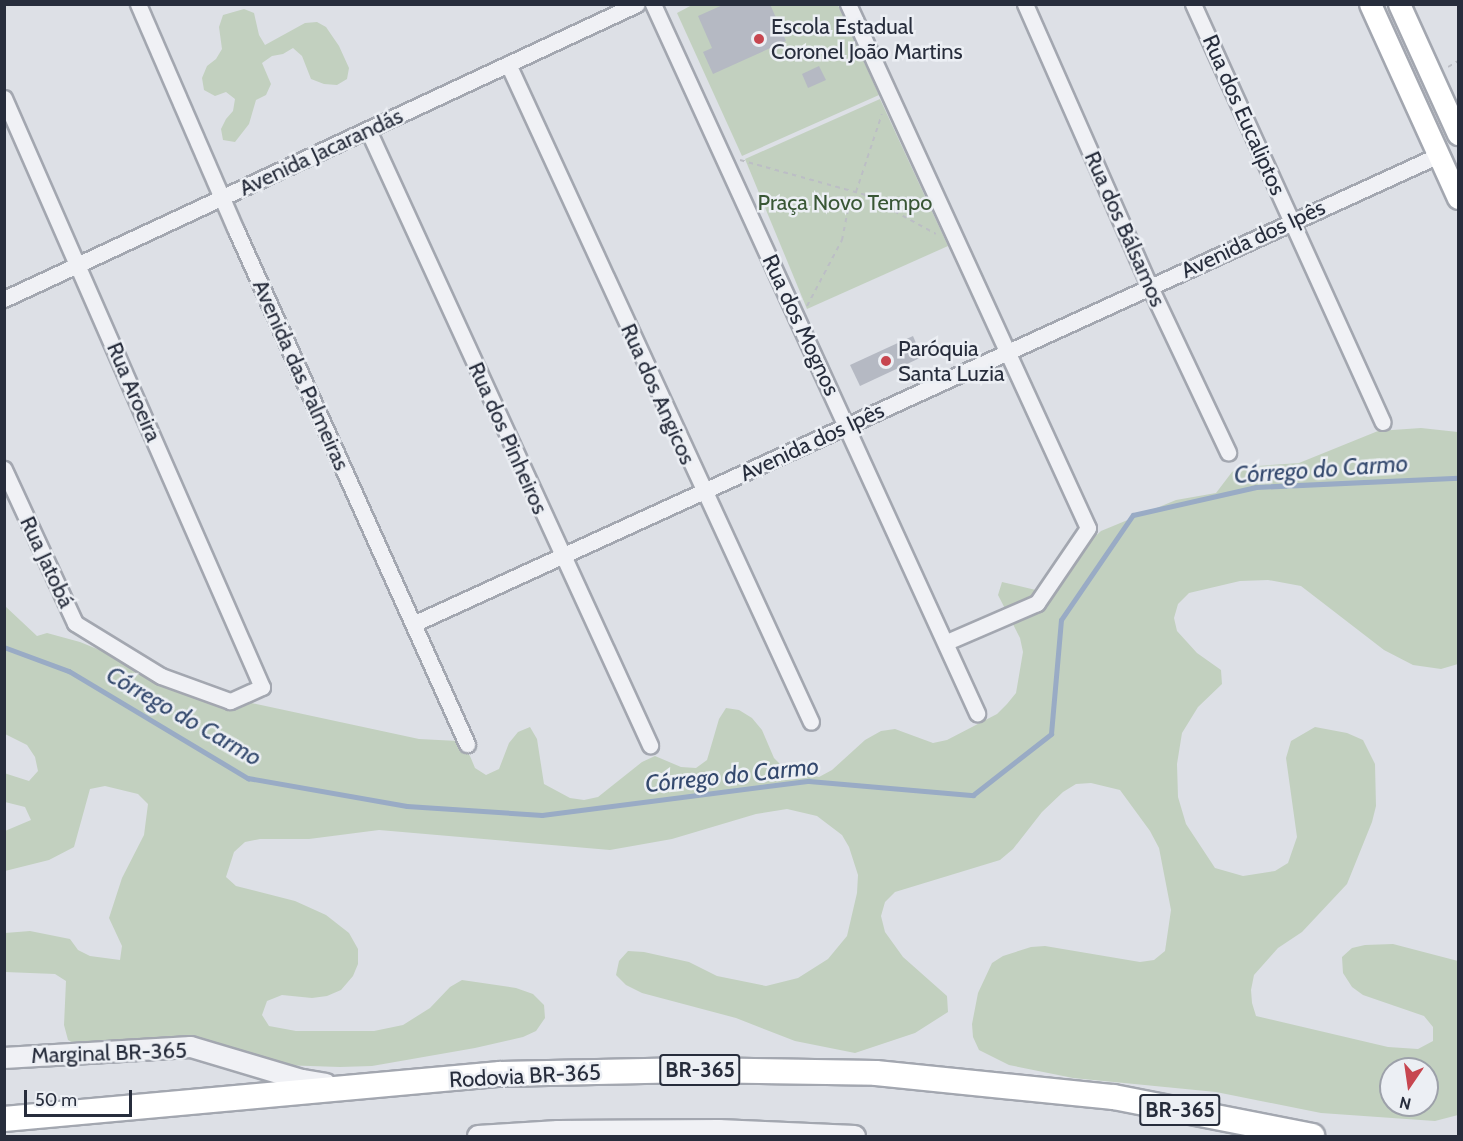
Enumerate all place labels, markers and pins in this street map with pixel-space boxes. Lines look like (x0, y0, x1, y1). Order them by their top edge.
place label: Escola Estadual Coronel João Martins (771, 13, 963, 64)
marker: Escola Estadual Coronel João Martins (752, 32, 766, 46)
place label: Paróquia Santa Luzia (898, 335, 1004, 386)
marker: Paróquia Santa Luzia (879, 354, 893, 368)

